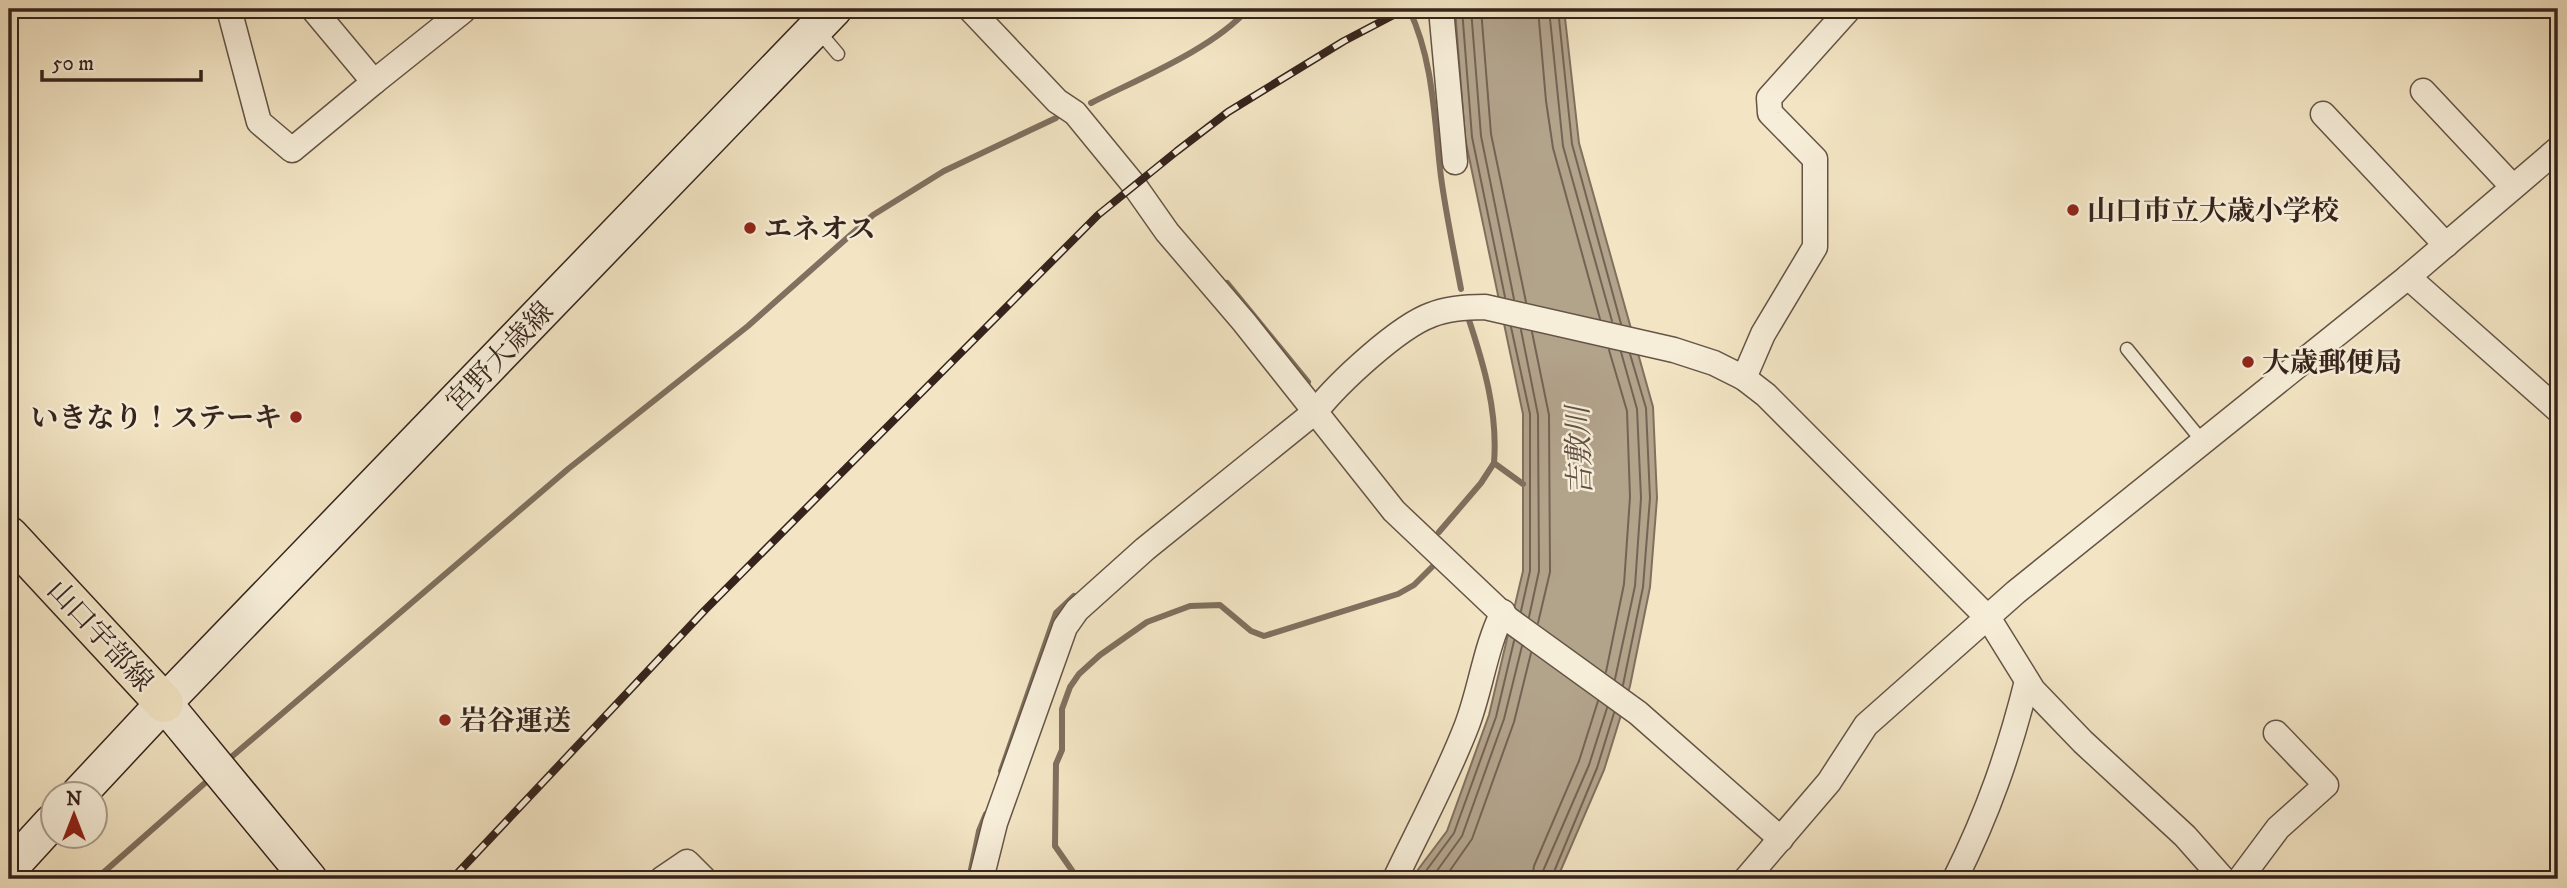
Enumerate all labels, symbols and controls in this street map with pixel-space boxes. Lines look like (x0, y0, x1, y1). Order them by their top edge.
scale bar (42, 38, 201, 82)
text: 50 m (52, 51, 94, 77)
place label: 山口市立大歳小学校 (2087, 194, 2339, 229)
marker: 山口市立大歳小学校 (2065, 202, 2081, 218)
place label: エネオス (764, 212, 876, 247)
marker: エネオス (742, 220, 758, 236)
street label: 宮野大歳線 (439, 295, 561, 420)
place label: 大歳郵便局 (2262, 346, 2402, 381)
marker: 大歳郵便局 (2240, 354, 2256, 370)
place label: いきなり！ステーキ (31, 401, 282, 436)
water label: 吉敷川 (1560, 402, 1601, 497)
marker: いきなり！ステーキ (288, 409, 304, 425)
street label: 山口宇部線 (39, 573, 160, 699)
place label: 岩谷運送 (459, 704, 571, 739)
marker: 岩谷運送 (437, 712, 453, 728)
north arrow (38, 780, 108, 850)
text: N (66, 788, 82, 811)

